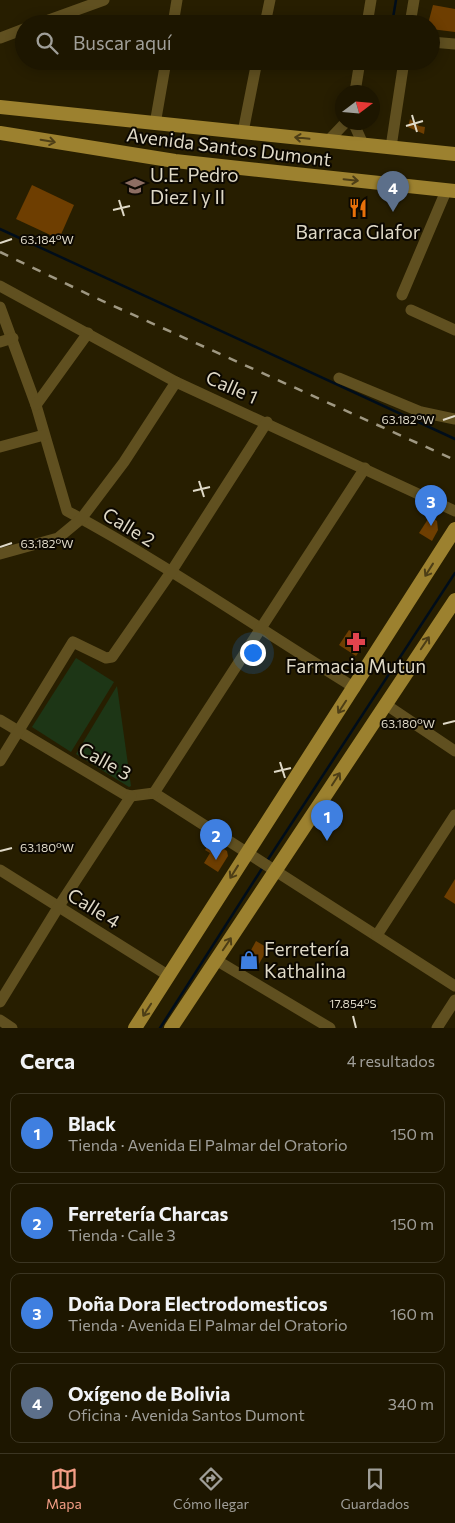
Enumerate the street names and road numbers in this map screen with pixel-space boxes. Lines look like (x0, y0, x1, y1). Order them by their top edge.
street label: Avenida Santos Dumont (125, 123, 333, 171)
street label: Calle 1 (203, 365, 262, 408)
street label: Calle 2 (99, 502, 160, 551)
street label: Calle 3 (75, 737, 136, 784)
street label: Calle 4 (64, 883, 125, 933)

